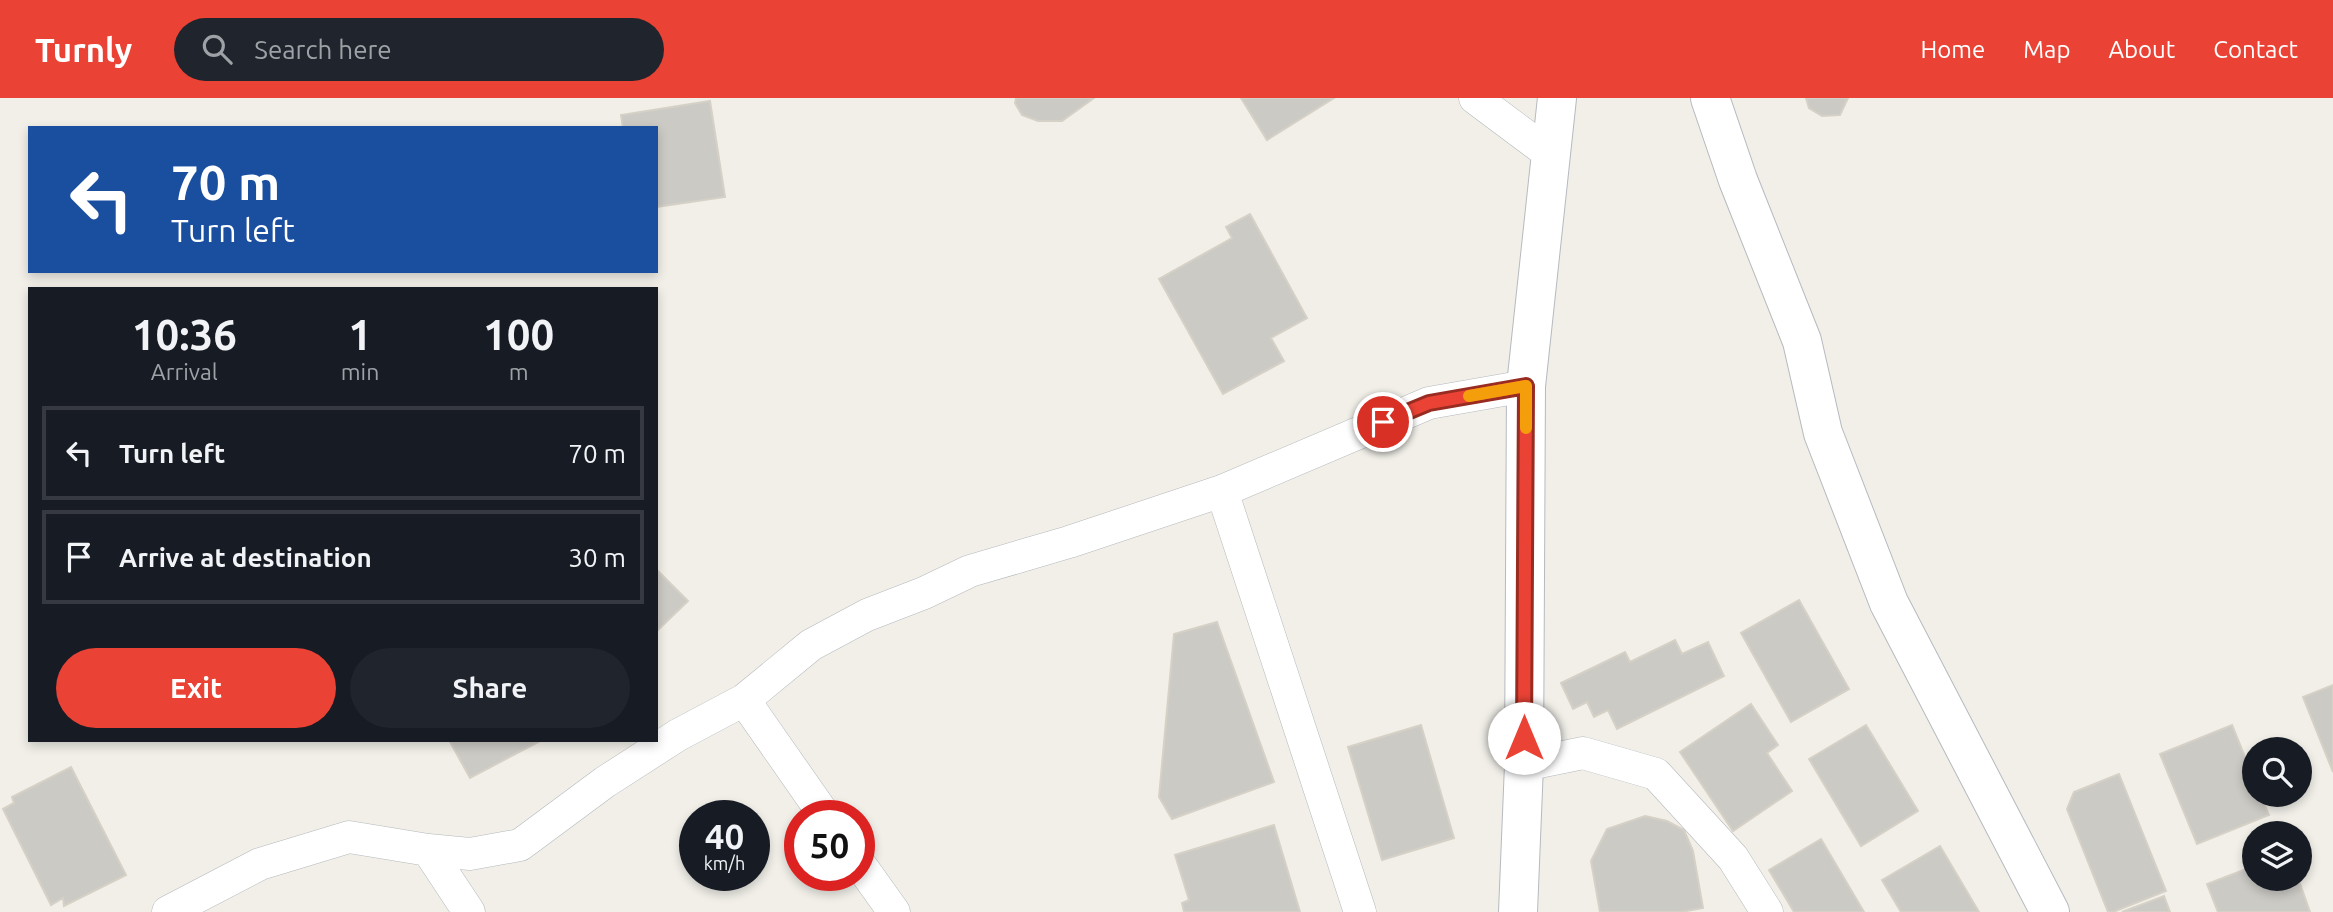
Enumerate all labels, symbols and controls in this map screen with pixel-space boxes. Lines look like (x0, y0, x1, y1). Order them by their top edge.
search box (174, 18, 664, 81)
icon: search (198, 30, 236, 68)
text: Turnly (35, 31, 132, 68)
text: Search here (254, 35, 392, 64)
text: Home (1920, 36, 1985, 63)
text: Map (2023, 36, 2070, 63)
text: About (2108, 36, 2175, 63)
text: Contact (2213, 36, 2298, 63)
icon: left (56, 154, 147, 245)
text: 70 m (171, 154, 280, 209)
text: Turn left (171, 212, 295, 248)
text: 10:36 (132, 311, 237, 358)
text: 1 (348, 311, 372, 358)
text: 100 (483, 311, 554, 358)
text: Arrival (151, 359, 218, 384)
text: min (341, 359, 379, 384)
text: m (509, 359, 529, 384)
pin (1353, 392, 1413, 452)
icon: arrive (1364, 403, 1402, 441)
icon: left (60, 434, 98, 472)
text: Turn left (119, 439, 225, 468)
text: 70 m (568, 439, 626, 468)
icon: arrive (60, 538, 98, 576)
text: Arrive at destination (119, 543, 372, 572)
text: 30 m (568, 543, 626, 572)
button: Exit (56, 648, 336, 728)
button: Share (350, 648, 630, 728)
position arrow (1487, 701, 1561, 775)
map controls (2242, 737, 2312, 891)
button: search (2242, 737, 2312, 807)
speed limit sign: 50 (784, 800, 875, 891)
text: 40 (705, 816, 744, 856)
button: layers (2242, 821, 2312, 891)
text: km/h (704, 853, 745, 873)

